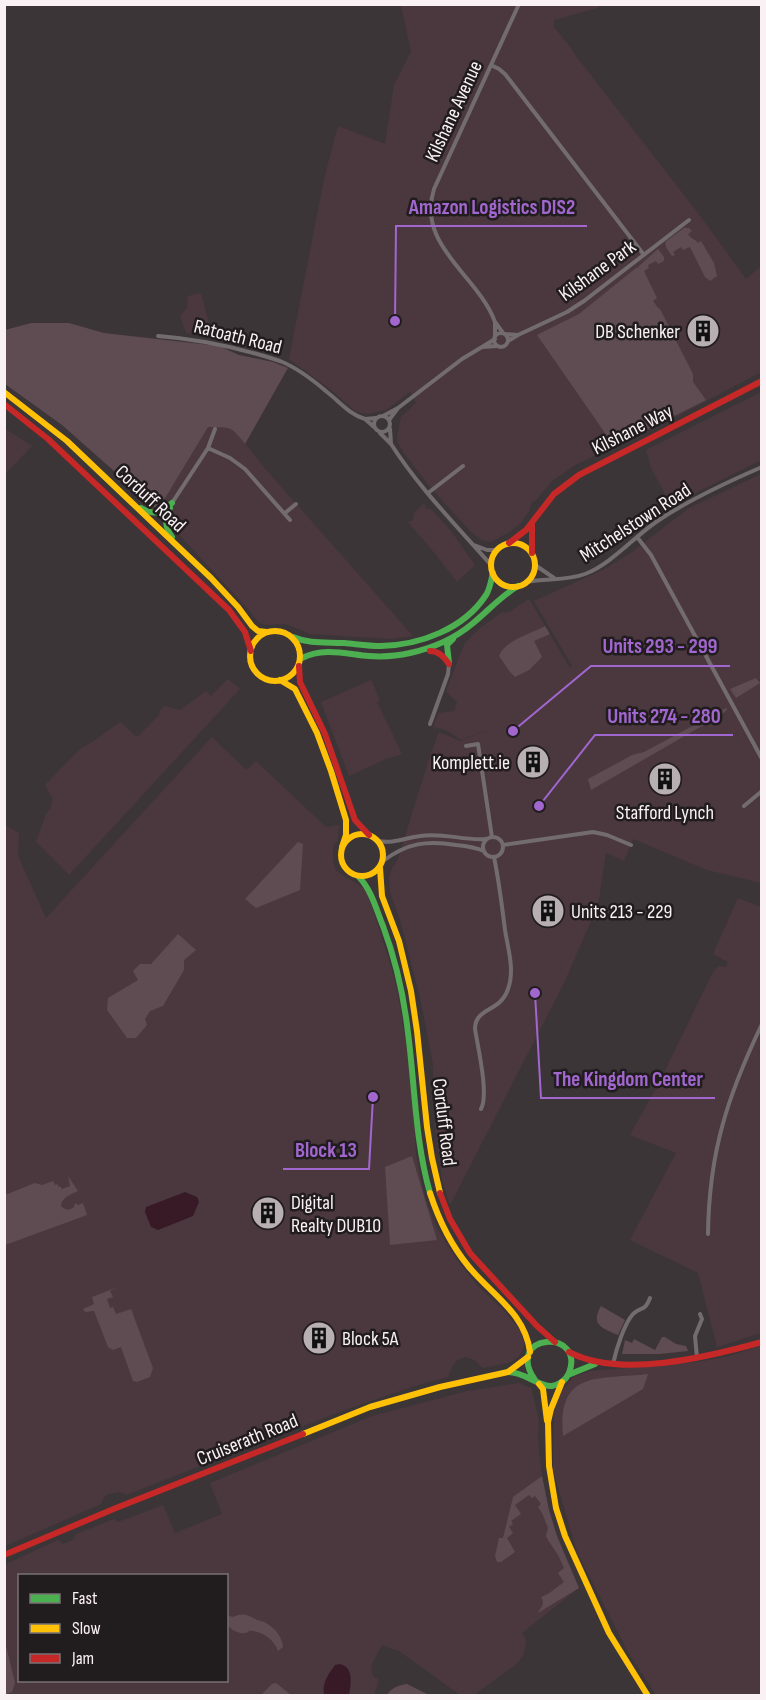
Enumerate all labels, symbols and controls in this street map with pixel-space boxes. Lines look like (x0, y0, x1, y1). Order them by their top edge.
street label: Kilshane Avenue (420, 57, 488, 166)
callout: Amazon Logistics DIS2 (396, 187, 587, 226)
text: Amazon Logistics DIS2 (408, 195, 575, 220)
street label: Kilshane Park (555, 235, 641, 307)
building icon: DB Schenker (685, 313, 721, 349)
street label: Ratoath Road (191, 314, 284, 359)
place label: DB Schenker (595, 320, 680, 344)
street label: Kilshane Way (588, 399, 677, 460)
street label: Corduff Road (110, 460, 191, 537)
street label: Mitchelstown Road (576, 478, 696, 568)
callout: Units 293 - 299 (591, 627, 730, 666)
text: Units 293 - 299 (602, 634, 718, 659)
callout: Units 274 - 280 (595, 696, 733, 735)
text: Units 274 - 280 (607, 704, 721, 729)
building icon: Komplett.ie (515, 744, 551, 780)
place label: Komplett.ie (432, 751, 510, 775)
building icon: Stafford Lynch (647, 761, 683, 797)
place label: Stafford Lynch (616, 801, 714, 825)
building icon: Units 213 - 229 (530, 893, 566, 929)
place label: Units 213 - 229 (571, 900, 672, 924)
callout: The Kingdom Center (541, 1059, 715, 1098)
text: The Kingdom Center (553, 1067, 704, 1092)
street label: Corduff Road (427, 1077, 461, 1167)
callout: Block 13 (283, 1130, 369, 1169)
text: Block 13 (295, 1138, 357, 1163)
place label: Digital Realty DUB10 (291, 1191, 381, 1238)
building icon: Digital Realty DUB10 (250, 1195, 286, 1231)
building icon: Block 5A (301, 1320, 337, 1356)
place label: Block 5A (342, 1327, 399, 1351)
street label: Cruiserath Road (193, 1409, 301, 1471)
legend (18, 1574, 228, 1682)
text: Fast (72, 1588, 98, 1609)
text: Slow (72, 1618, 101, 1639)
text: Jam (71, 1648, 94, 1669)

